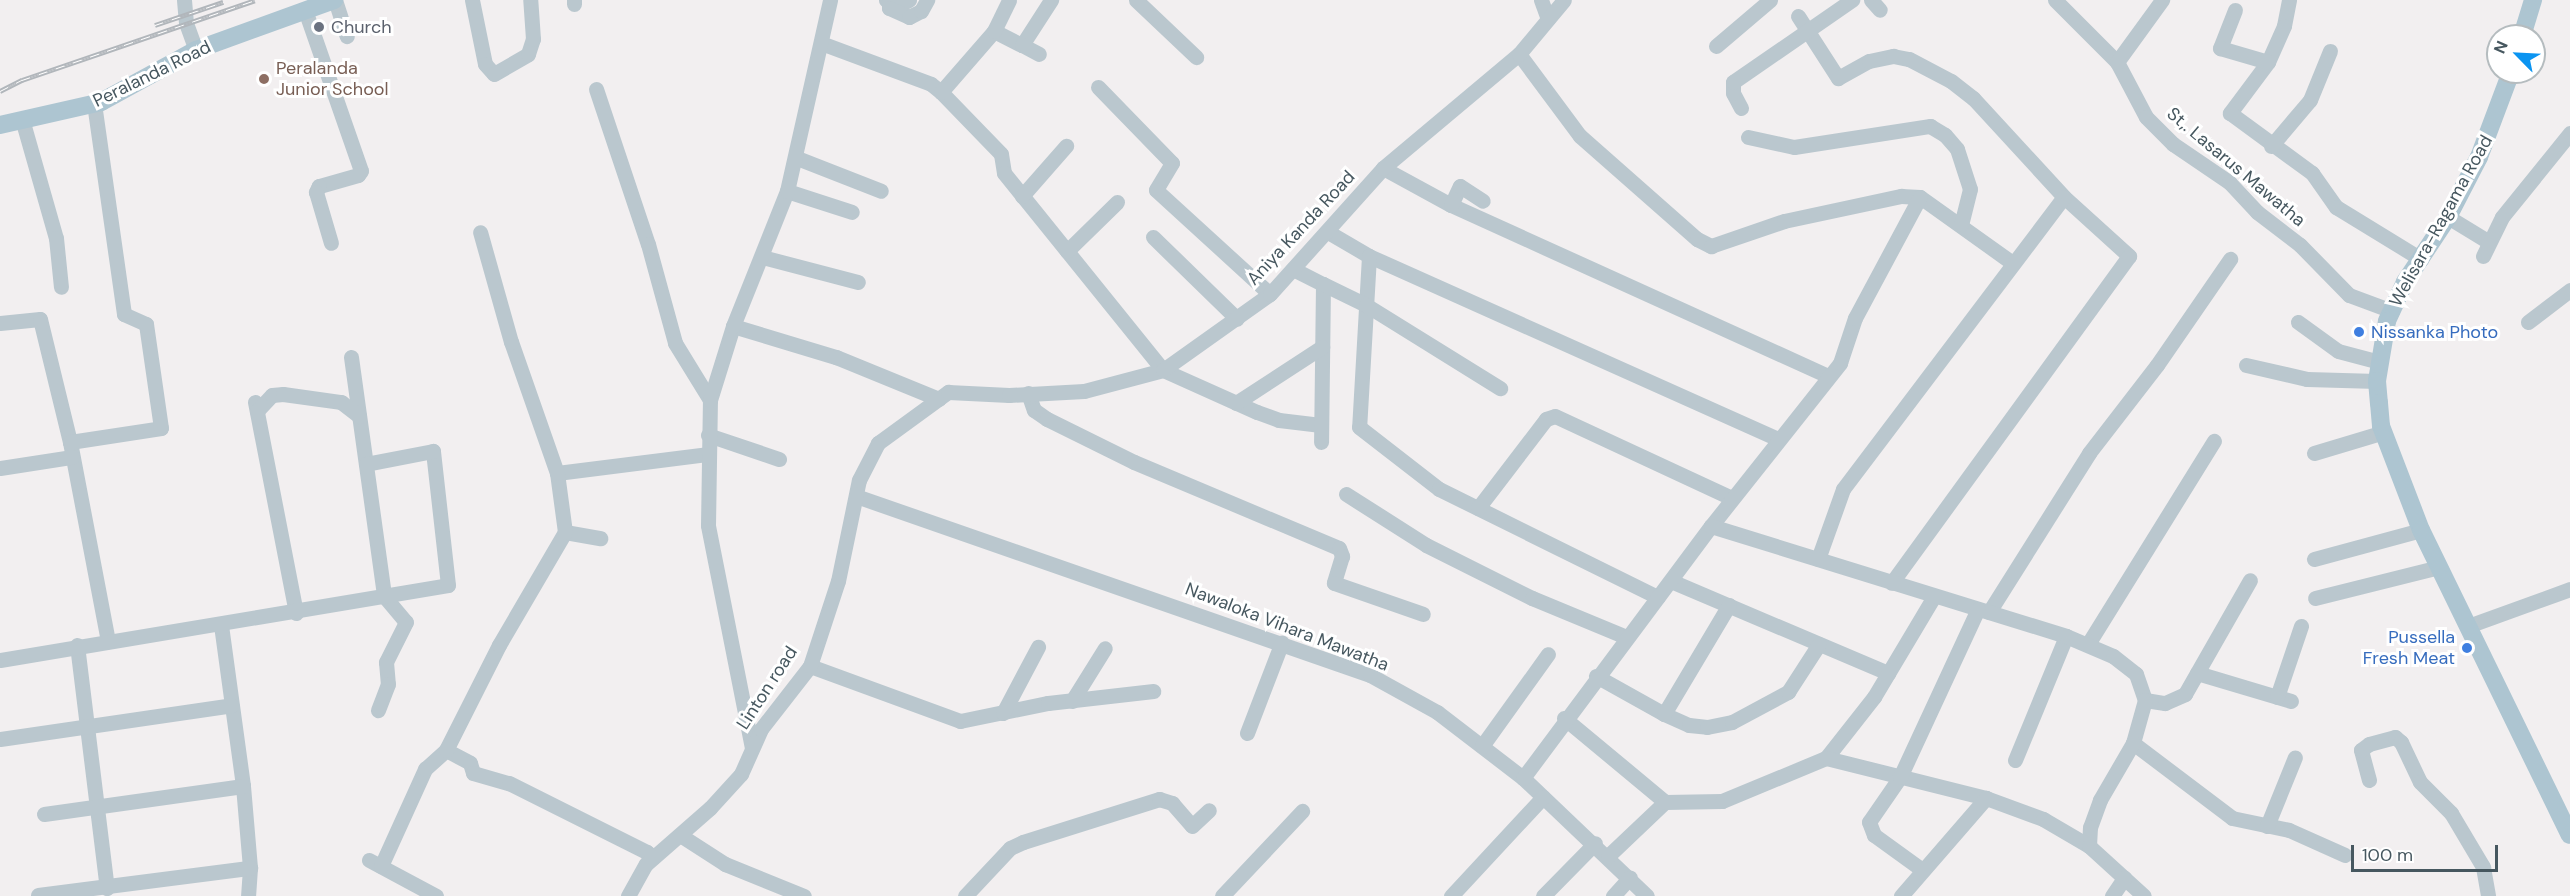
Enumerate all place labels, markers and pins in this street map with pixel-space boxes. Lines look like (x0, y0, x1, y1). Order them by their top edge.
place label: Church (331, 16, 392, 38)
marker: Church (312, 20, 326, 34)
place label: Peralanda Junior School (276, 58, 389, 100)
marker: Peralanda Junior School (257, 72, 271, 86)
place label: Nissanka Photo (2371, 321, 2498, 343)
marker: Nissanka Photo (2352, 325, 2366, 339)
place label: Pussella Fresh Meat (2363, 627, 2455, 670)
marker: Pussella Fresh Meat (2460, 641, 2474, 655)

